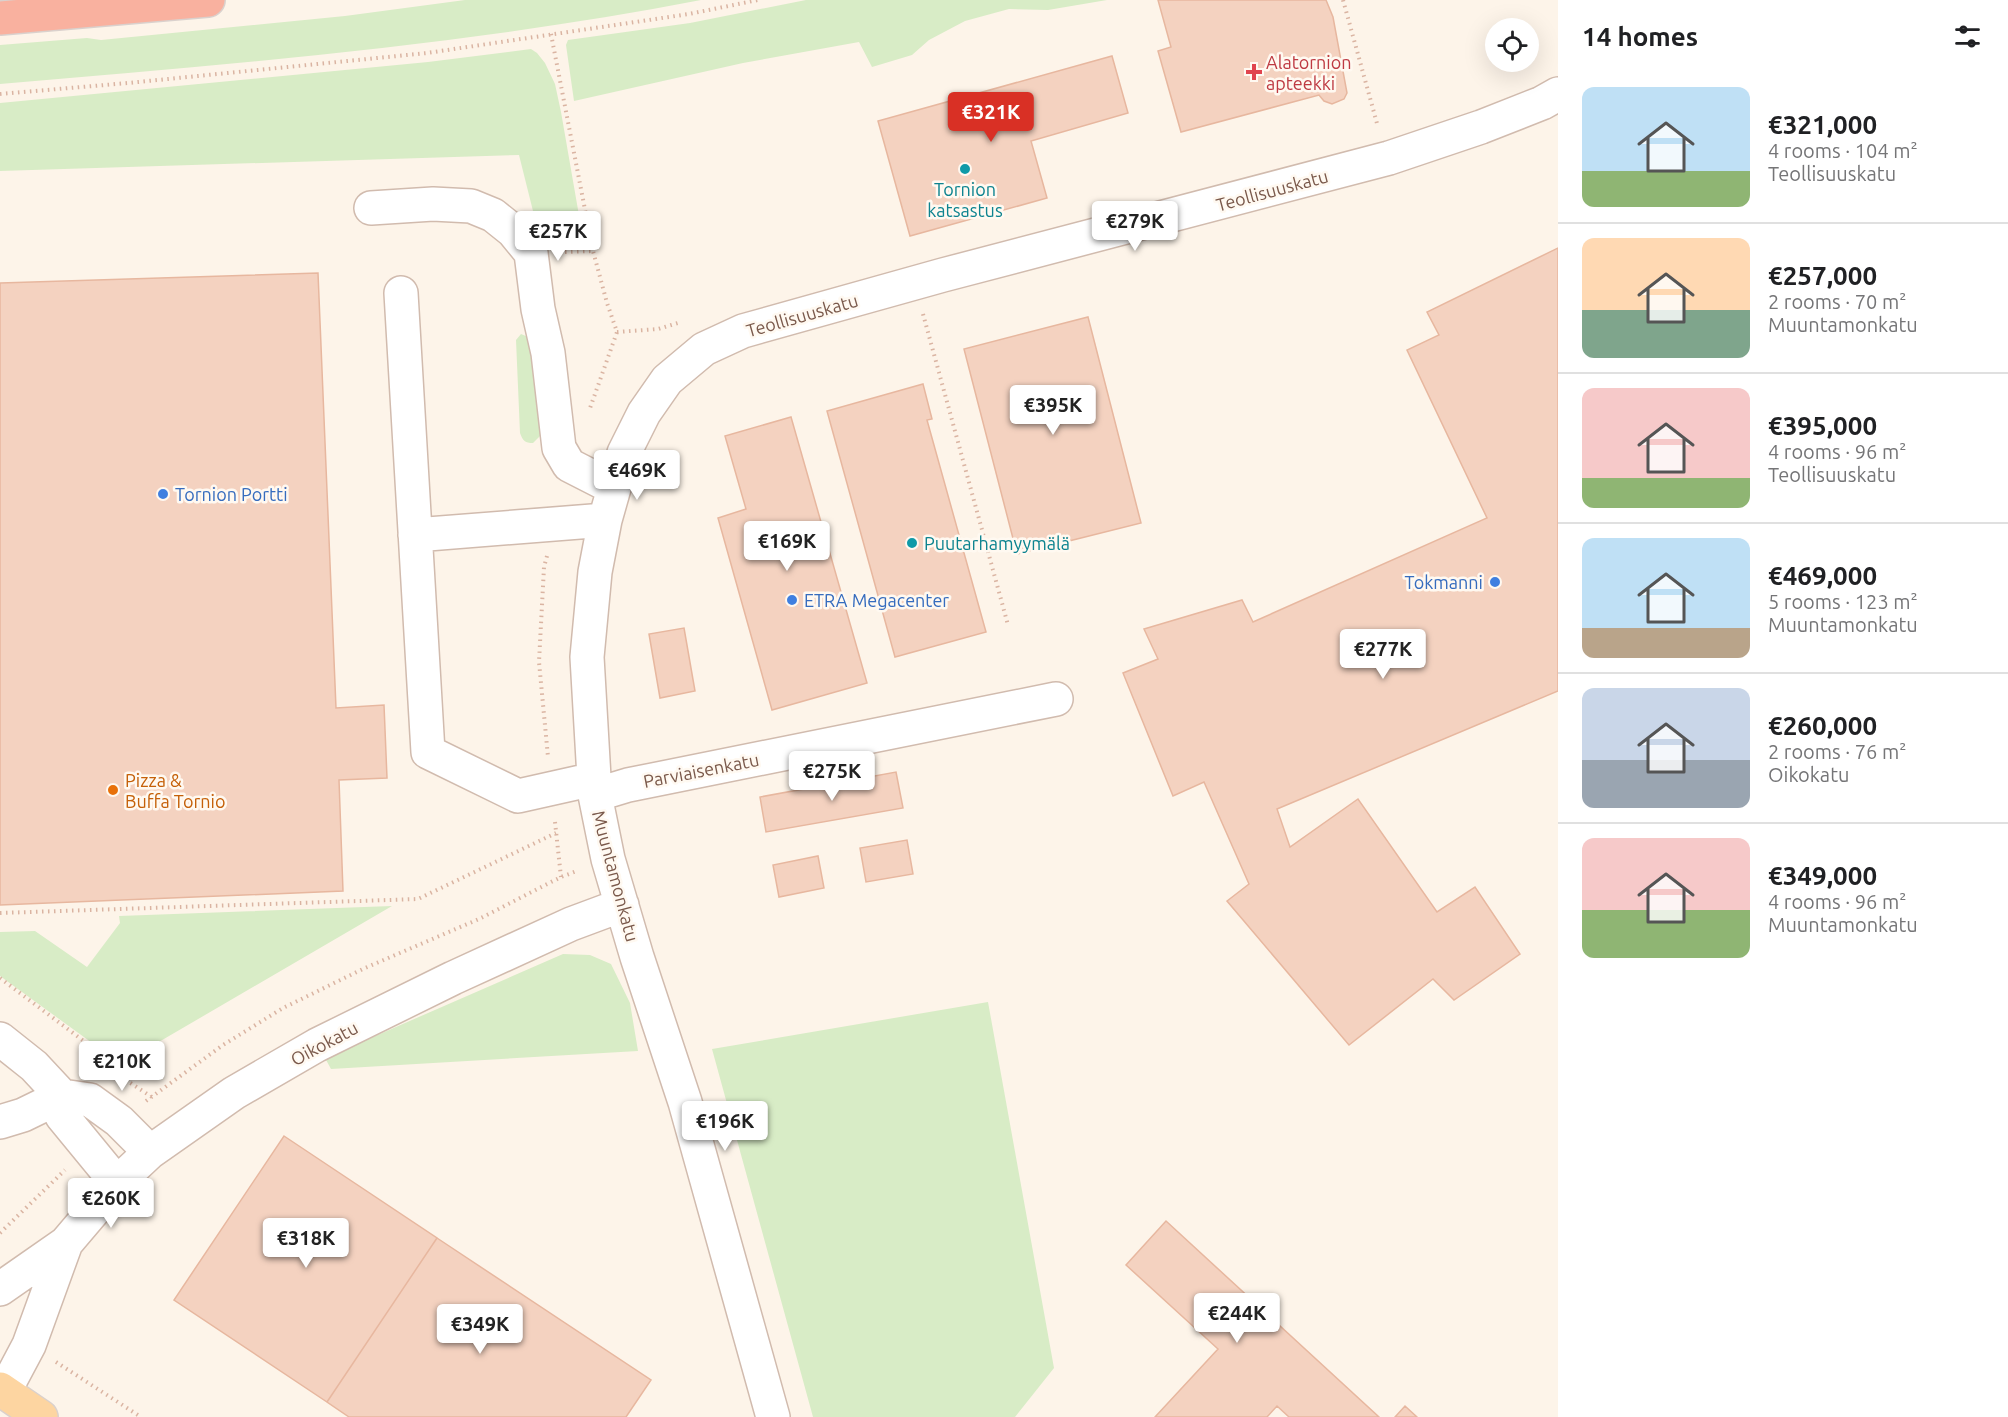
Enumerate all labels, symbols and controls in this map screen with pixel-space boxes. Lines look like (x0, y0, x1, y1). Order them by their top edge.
map controls (1485, 18, 1539, 72)
button: locate (1485, 18, 1539, 72)
icon: filters (1951, 20, 1984, 53)
text: 14 homes (1582, 22, 1698, 51)
place label: Alatornion apteekki (1266, 52, 1352, 93)
marker: Alatornion apteekki (1247, 65, 1261, 79)
pin: €321K (949, 92, 1033, 143)
text: €321K (962, 100, 1020, 123)
text: €321,000 (1768, 110, 1877, 139)
icon: home (1630, 111, 1702, 183)
text: 4 rooms · 104 m² (1768, 139, 1918, 162)
marker: Tornion katsastus (958, 162, 972, 176)
text: Teollisuuskatu (1768, 162, 1896, 185)
street label: Teollisuuskatu (1214, 165, 1330, 215)
place label: Tornion katsastus (927, 179, 1003, 220)
pin: €279K (1093, 201, 1177, 252)
text: €279K (1106, 209, 1164, 232)
pin: €257K (516, 211, 600, 262)
text: €257K (529, 219, 587, 242)
text: €257,000 (1768, 261, 1877, 290)
icon: home (1630, 262, 1702, 334)
street label: Teollisuuskatu (744, 289, 860, 341)
text: 2 rooms · 70 m² (1768, 290, 1906, 313)
text: Muuntamonkatu (1768, 313, 1918, 336)
pin: €395K (1011, 385, 1095, 436)
text: €395K (1024, 393, 1082, 416)
text: €395,000 (1768, 411, 1877, 440)
icon: home (1630, 412, 1702, 484)
text: 4 rooms · 96 m² (1768, 440, 1906, 463)
pin: €469K (595, 450, 679, 501)
text: €469K (608, 458, 666, 481)
text: Teollisuuskatu (1768, 463, 1896, 486)
place label: Tornion Portti (175, 484, 288, 504)
marker: Tornion Portti (156, 487, 170, 501)
pin: €169K (745, 521, 829, 572)
text: €169K (758, 529, 816, 552)
place label: Puutarhamyymälä (924, 533, 1070, 553)
marker: Puutarhamyymälä (905, 536, 919, 550)
text: €469,000 (1768, 561, 1877, 590)
icon: home (1630, 562, 1702, 634)
place label: Tokmanni (1405, 572, 1483, 592)
marker: Tokmanni (1488, 575, 1502, 589)
place label: ETRA Megacenter (804, 590, 949, 610)
text: 5 rooms · 123 m² (1768, 590, 1918, 613)
marker: ETRA Megacenter (785, 593, 799, 607)
text: Muuntamonkatu (1768, 613, 1918, 636)
pin: €277K (1341, 629, 1425, 680)
text: €277K (1354, 637, 1412, 660)
text: €260,000 (1768, 711, 1877, 740)
icon: home (1630, 712, 1702, 784)
text: 2 rooms · 76 m² (1768, 740, 1906, 763)
street label: Parviaisenkatu (641, 749, 761, 791)
pin: €275K (790, 751, 874, 802)
text: €275K (803, 759, 861, 782)
text: Oikokatu (1768, 763, 1849, 786)
place label: Pizza & Buffa Tornio (125, 770, 225, 811)
marker: Pizza & Buffa Tornio (106, 783, 120, 797)
street label: Muuntamonkatu (589, 808, 643, 944)
text: €349,000 (1768, 861, 1877, 890)
icon: home (1630, 862, 1702, 934)
text: 4 rooms · 96 m² (1768, 890, 1906, 913)
text: Muuntamonkatu (1768, 913, 1918, 936)
street label: Oikokatu (287, 1017, 361, 1069)
pin: €210K (80, 1041, 164, 1092)
text: €210K (93, 1049, 151, 1072)
pin: €196K (683, 1101, 767, 1152)
text: €196K (696, 1109, 754, 1132)
pin: €260K (69, 1178, 153, 1229)
text: €260K (82, 1186, 140, 1209)
pin: €318K (264, 1218, 348, 1269)
text: €318K (277, 1226, 335, 1249)
pin: €244K (1195, 1293, 1279, 1344)
text: €244K (1208, 1301, 1266, 1324)
pin: €349K (438, 1304, 522, 1355)
text: €349K (451, 1312, 509, 1335)

